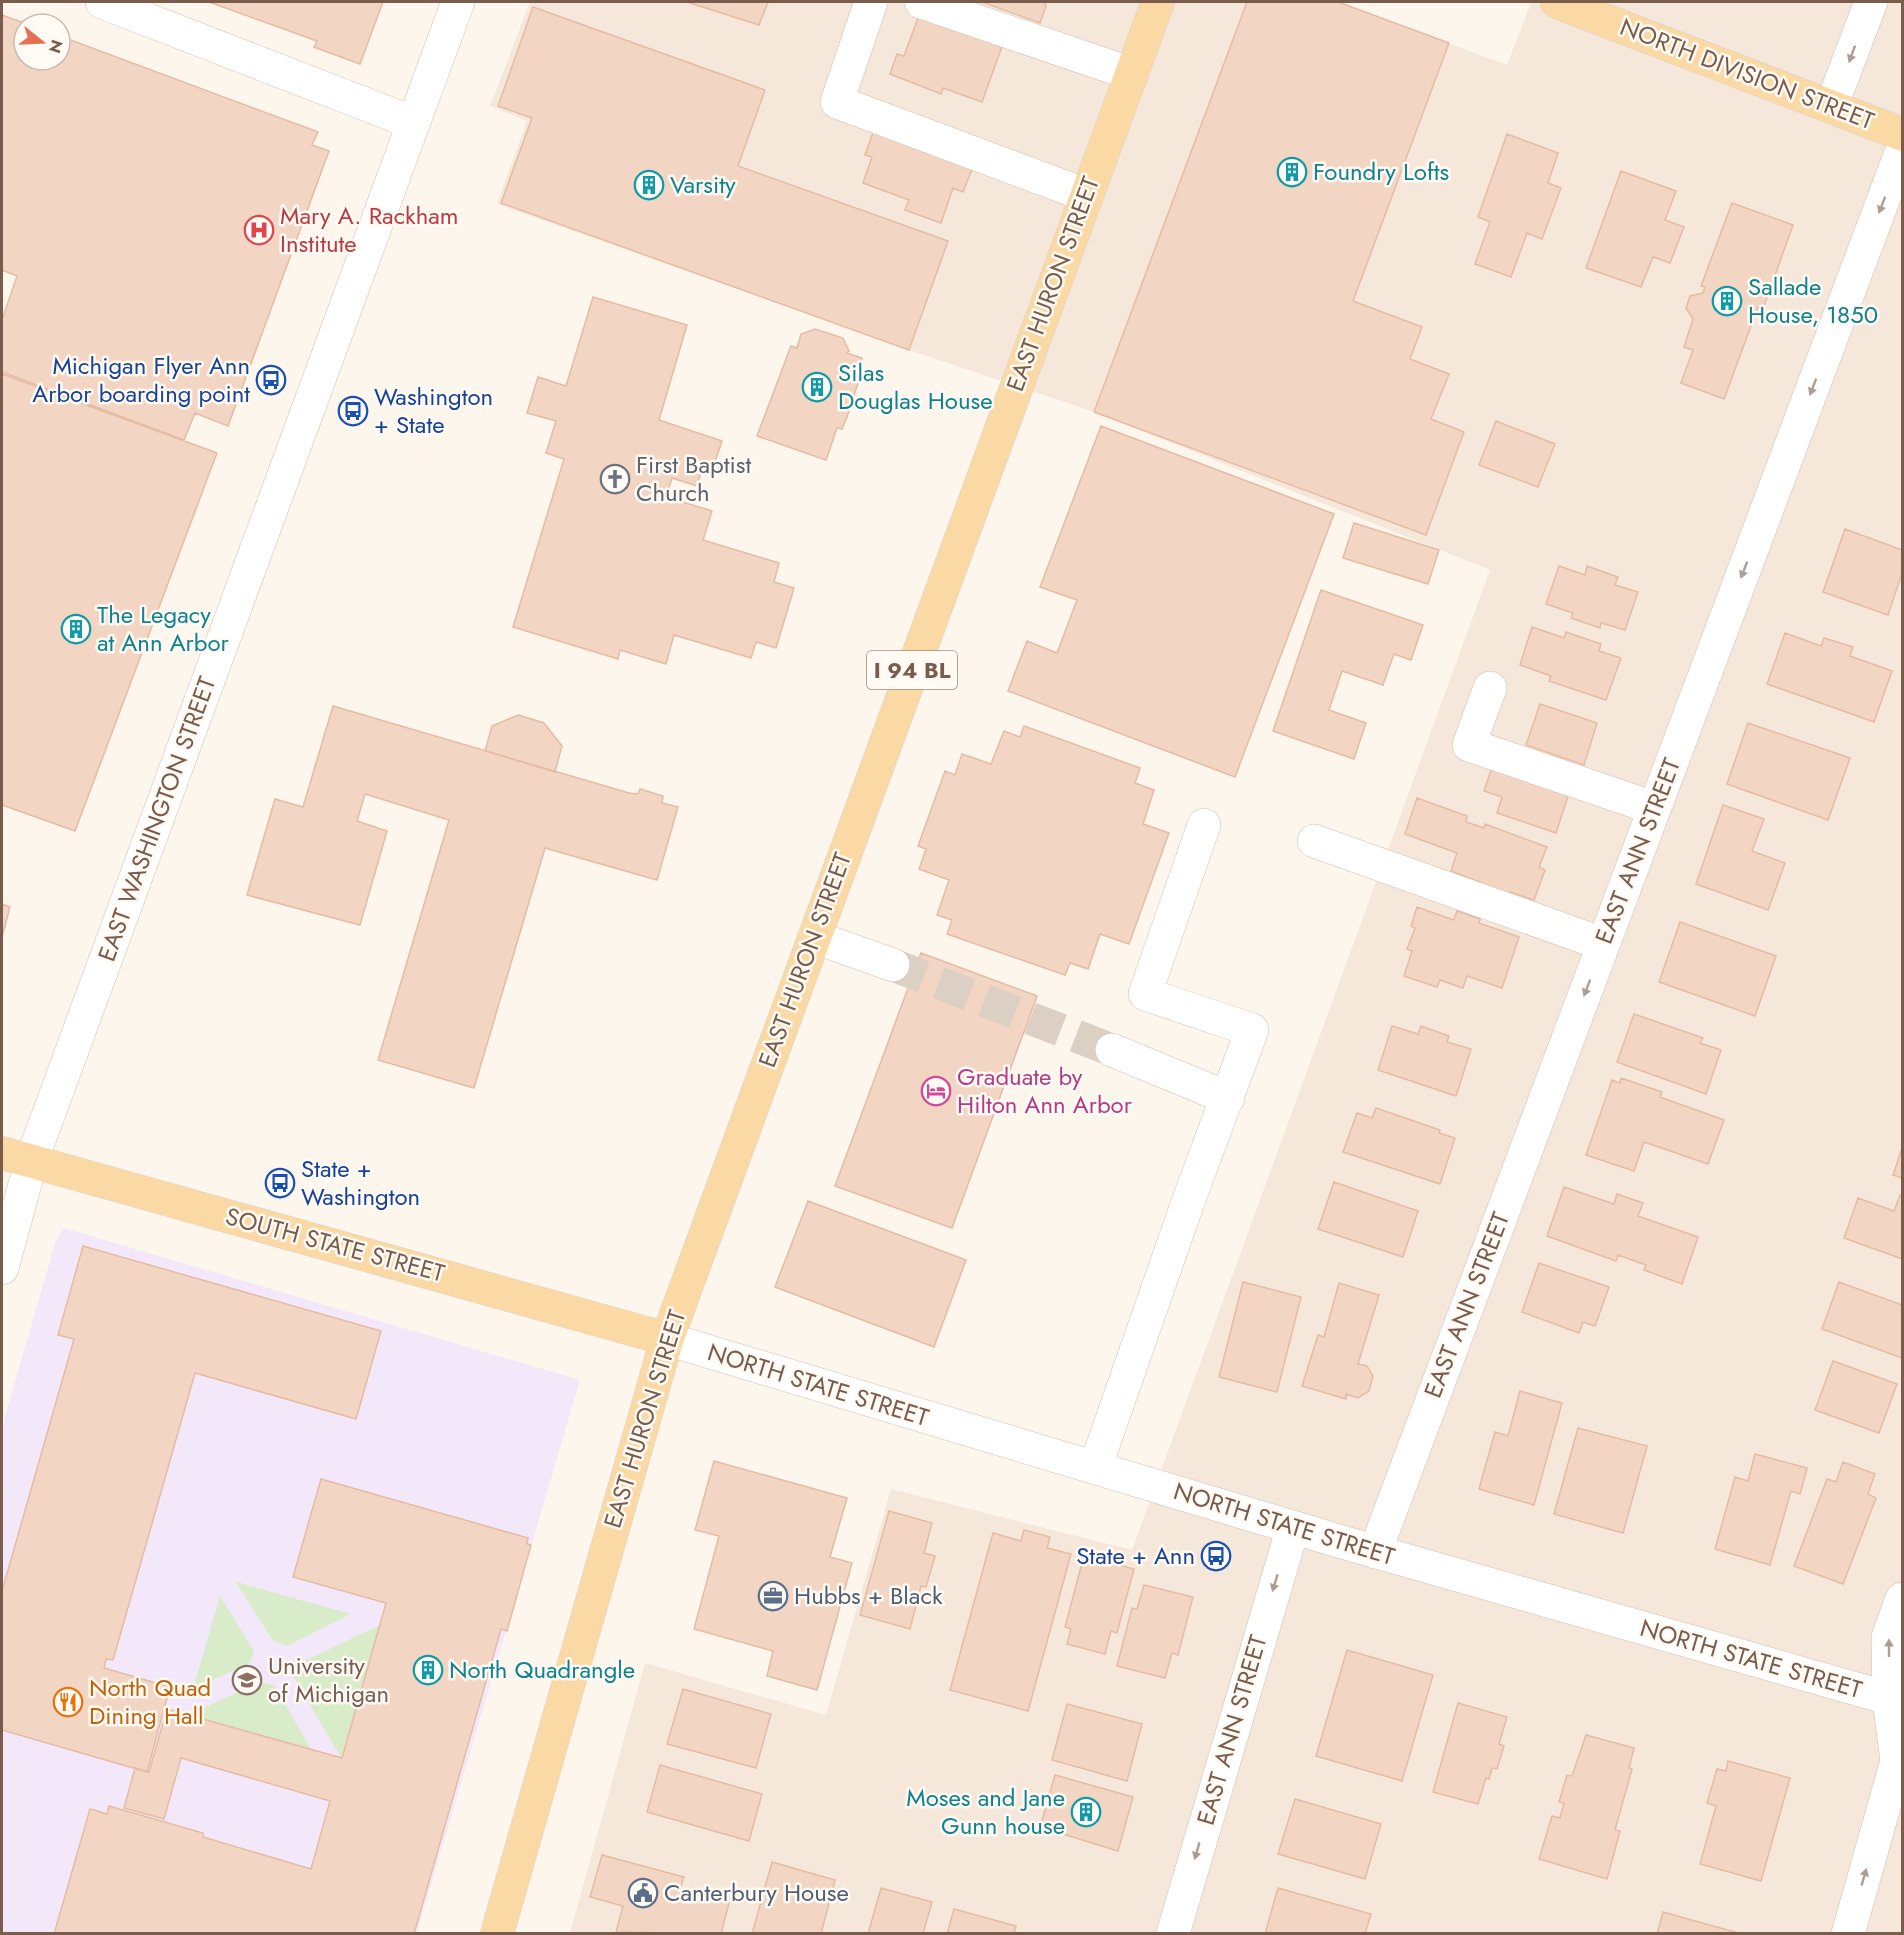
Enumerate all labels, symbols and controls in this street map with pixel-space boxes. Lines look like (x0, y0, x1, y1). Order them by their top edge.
street label: NORTH DIVISION STREET (1615, 9, 1879, 138)
north arrow (12, 12, 72, 72)
text: N (43, 37, 69, 56)
one-way arrow (1847, 46, 1857, 64)
place label: Foundry Lofts (1313, 154, 1449, 189)
building icon: Foundry Lofts (1276, 156, 1308, 188)
place label: Varsity (670, 167, 736, 202)
building icon: Varsity (633, 169, 665, 201)
street label: EAST HURON STREET (997, 172, 1108, 396)
one-way arrow (1877, 196, 1886, 214)
place label: Mary A. Rackham Institute (280, 198, 459, 261)
hospital icon: Mary A. Rackham Institute (243, 214, 275, 246)
place label: Sallade House, 1850 (1748, 269, 1878, 332)
building icon: Sallade House, 1850 (1711, 285, 1743, 317)
place label: Michigan Flyer Ann Arbor boarding point (32, 348, 250, 411)
place label: Silas Douglas House (838, 355, 993, 418)
bus stop icon: Michigan Flyer Ann Arbor boarding point (255, 364, 287, 396)
building icon: Silas Douglas House (801, 371, 833, 403)
one-way arrow (1808, 378, 1818, 396)
place label: Washington + State (374, 379, 493, 442)
bus stop icon: Washington + State (337, 395, 369, 427)
place label: First Baptist Church (636, 447, 751, 510)
church icon: First Baptist Church (599, 463, 631, 495)
one-way arrow (1739, 561, 1749, 579)
place label: The Legacy at Ann Arbor (97, 597, 230, 660)
building icon: The Legacy at Ann Arbor (60, 613, 92, 645)
road number: I 94 BL (867, 651, 957, 689)
street label: EAST WASHINGTON STREET (89, 672, 224, 966)
street label: EAST ANN STREET (1586, 753, 1689, 949)
street label: EAST HURON STREET (749, 848, 860, 1072)
one-way arrow (1581, 979, 1591, 997)
place label: Graduate by Hilton Ann Arbor (957, 1059, 1133, 1122)
hotel icon: Graduate by Hilton Ann Arbor (920, 1075, 952, 1107)
place label: State + Washington (301, 1151, 420, 1214)
bus stop icon: State + Washington (264, 1167, 296, 1199)
street label: SOUTH STATE STREET (222, 1198, 449, 1291)
street label: EAST ANN STREET (1415, 1207, 1518, 1403)
street label: EAST HURON STREET (595, 1306, 694, 1532)
street label: NORTH STATE STREET (703, 1334, 933, 1435)
street label: NORTH STATE STREET (1169, 1473, 1399, 1574)
place label: State + Ann (1076, 1538, 1195, 1573)
bus stop icon: State + Ann (1200, 1540, 1232, 1572)
one-way arrow (1270, 1574, 1279, 1592)
place label: Hubbs + Black (794, 1578, 943, 1613)
office icon: Hubbs + Black (757, 1580, 789, 1612)
street label: NORTH STATE STREET (1636, 1610, 1866, 1707)
street label: EAST ANN STREET (1188, 1631, 1275, 1829)
one-way arrow (1884, 1638, 1893, 1657)
place label: University of Michigan (268, 1648, 389, 1711)
place label: North Quadrangle (449, 1652, 635, 1687)
building icon: North Quadrangle (412, 1654, 444, 1686)
school or university icon: University of Michigan (231, 1664, 263, 1696)
place label: North Quad Dining Hall (89, 1670, 211, 1733)
restaurant icon: North Quad Dining Hall (52, 1686, 84, 1718)
place label: Moses and Jane Gunn house (906, 1780, 1065, 1843)
building icon: Moses and Jane Gunn house (1070, 1796, 1102, 1828)
one-way arrow (1192, 1842, 1201, 1860)
one-way arrow (1860, 1868, 1869, 1886)
place label: Canterbury House (664, 1875, 849, 1910)
public building icon: Canterbury House (627, 1877, 659, 1909)

